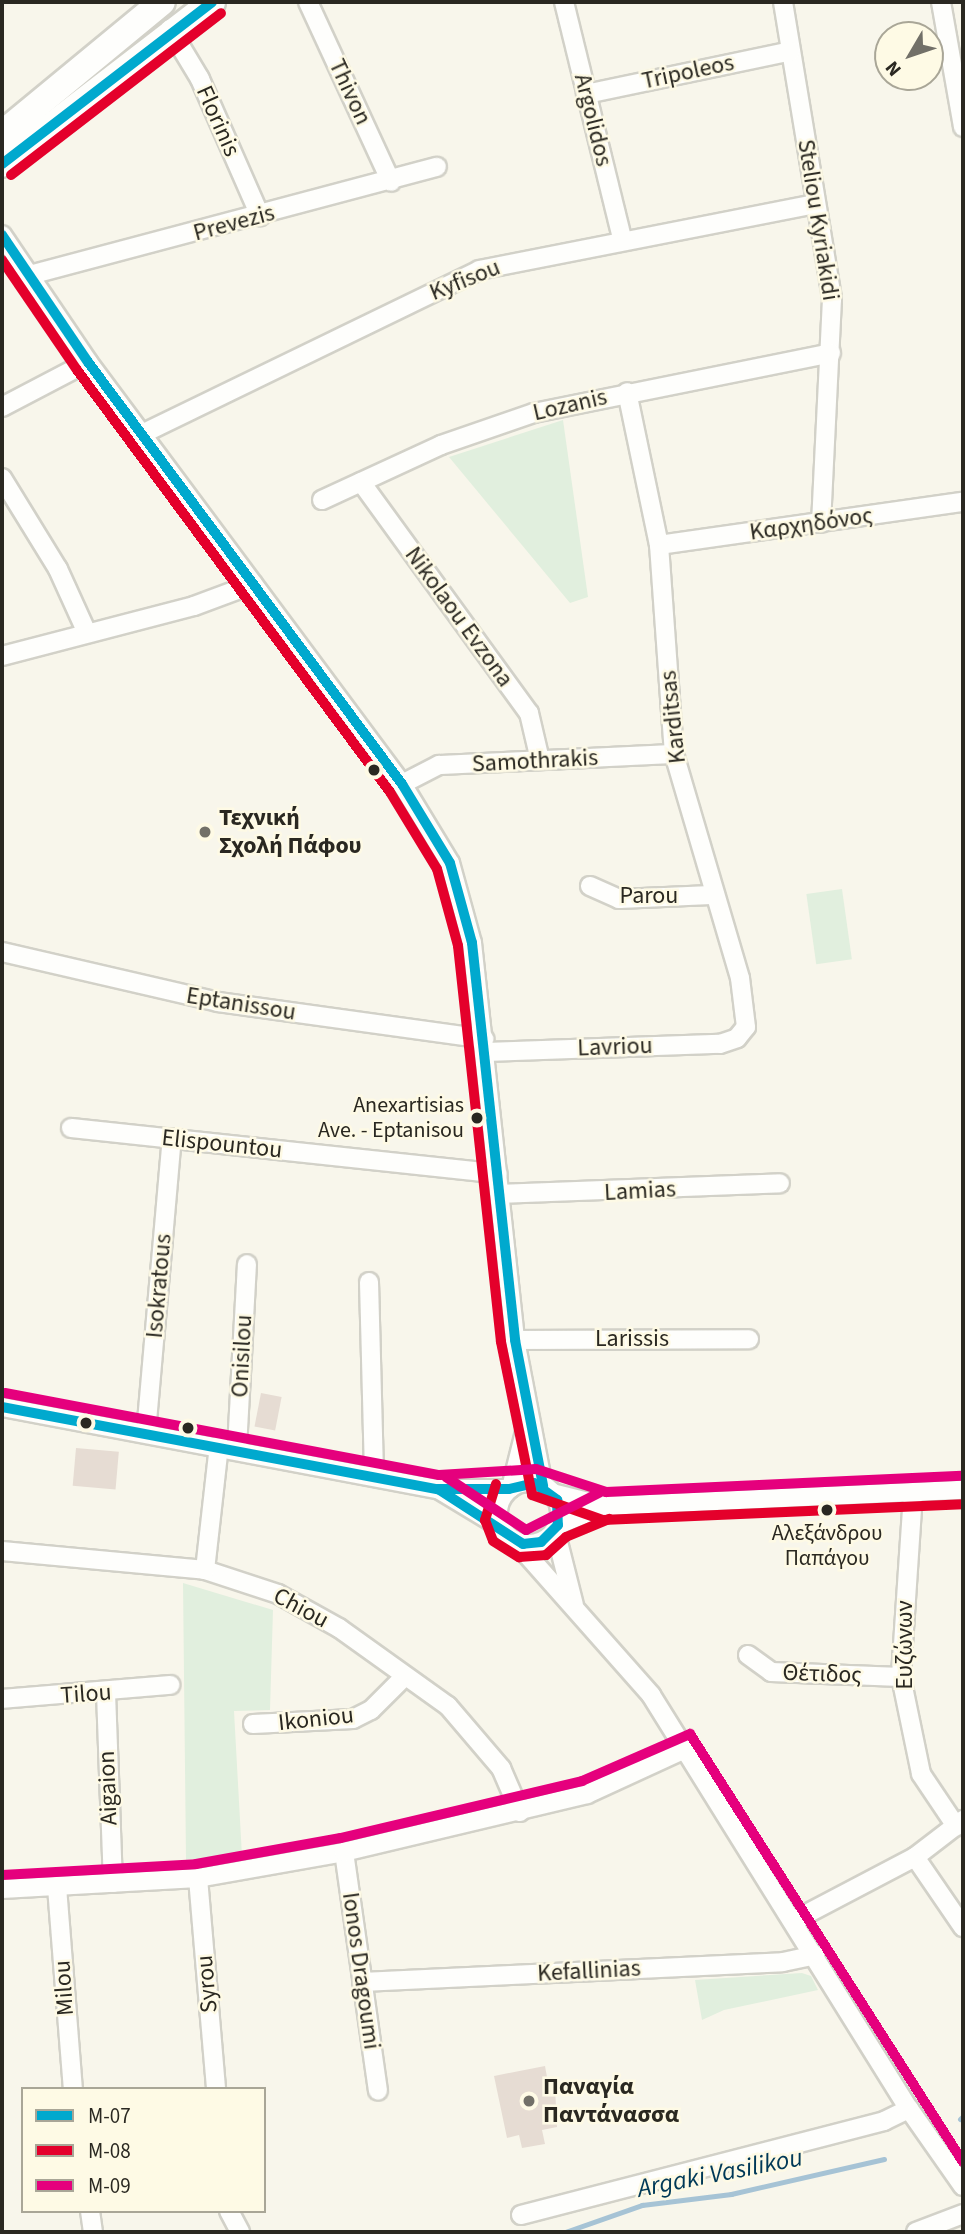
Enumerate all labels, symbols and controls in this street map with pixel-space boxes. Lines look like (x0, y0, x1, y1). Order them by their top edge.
north arrow (874, 21, 944, 91)
street label: Tripoleos (639, 48, 737, 96)
street label: Thivon (322, 55, 378, 129)
text: N (879, 55, 908, 82)
street label: Argolidos (568, 71, 618, 169)
street label: Florinis (190, 81, 246, 161)
street label: Steliou Kyriakidi (791, 137, 845, 303)
street label: Prevezis (190, 198, 278, 248)
street label: Kyfisou (425, 253, 505, 307)
street label: Lozanis (530, 383, 610, 427)
street label: Καρχηδόνος (748, 501, 874, 547)
street label: Nikolaou Evzona (399, 541, 519, 693)
street label: Karditsas (654, 669, 692, 765)
street label: Samothrakis (471, 743, 599, 779)
unlabelled marker (367, 763, 381, 777)
place label: Τεχνική Σχολή Πάφου (219, 804, 361, 860)
marker: Τεχνική Σχολή Πάφου (197, 824, 213, 840)
street label: Parou (620, 882, 678, 910)
street label: Eptanissou (184, 981, 298, 1027)
street label: Lavriou (577, 1031, 653, 1063)
place label: Anexartisias Ave. - Eptanisou (318, 1092, 464, 1144)
marker: Anexartisias Ave. - Eptanisou (470, 1111, 484, 1125)
street label: Elispountou (160, 1123, 284, 1165)
street label: Lamias (603, 1175, 677, 1207)
street label: Isokratous (140, 1233, 178, 1339)
street label: Onisilou (225, 1314, 259, 1398)
street label: Larissis (595, 1325, 669, 1353)
unlabelled marker (79, 1416, 93, 1430)
unlabelled marker (181, 1421, 195, 1435)
marker: Αλεξάνδρου Παπάγου (820, 1503, 834, 1517)
place label: Αλεξάνδρου Παπάγου (772, 1520, 882, 1572)
street label: Chiou (268, 1582, 334, 1634)
street label: Ευζώνων (891, 1600, 919, 1690)
street label: Θέτιδος (782, 1658, 862, 1690)
street label: Tilou (60, 1678, 112, 1710)
street label: Ikoniou (277, 1701, 355, 1737)
street label: Aigaion (92, 1750, 124, 1826)
street label: Ionos Dragoumi (336, 1891, 386, 2051)
street label: Syrou (190, 1954, 224, 2014)
street label: Kefallinias (537, 1954, 641, 1988)
street label: Milou (48, 1959, 80, 2017)
place label: Παναγία Παντάνασσα (543, 2073, 679, 2129)
legend (21, 2087, 266, 2213)
marker: Παναγία Παντάνασσα (521, 2093, 537, 2109)
text: M-07 (88, 2101, 131, 2131)
text: M-08 (88, 2136, 131, 2166)
water label: Argaki Vasilikou (635, 2142, 805, 2204)
text: M-09 (88, 2171, 131, 2201)

